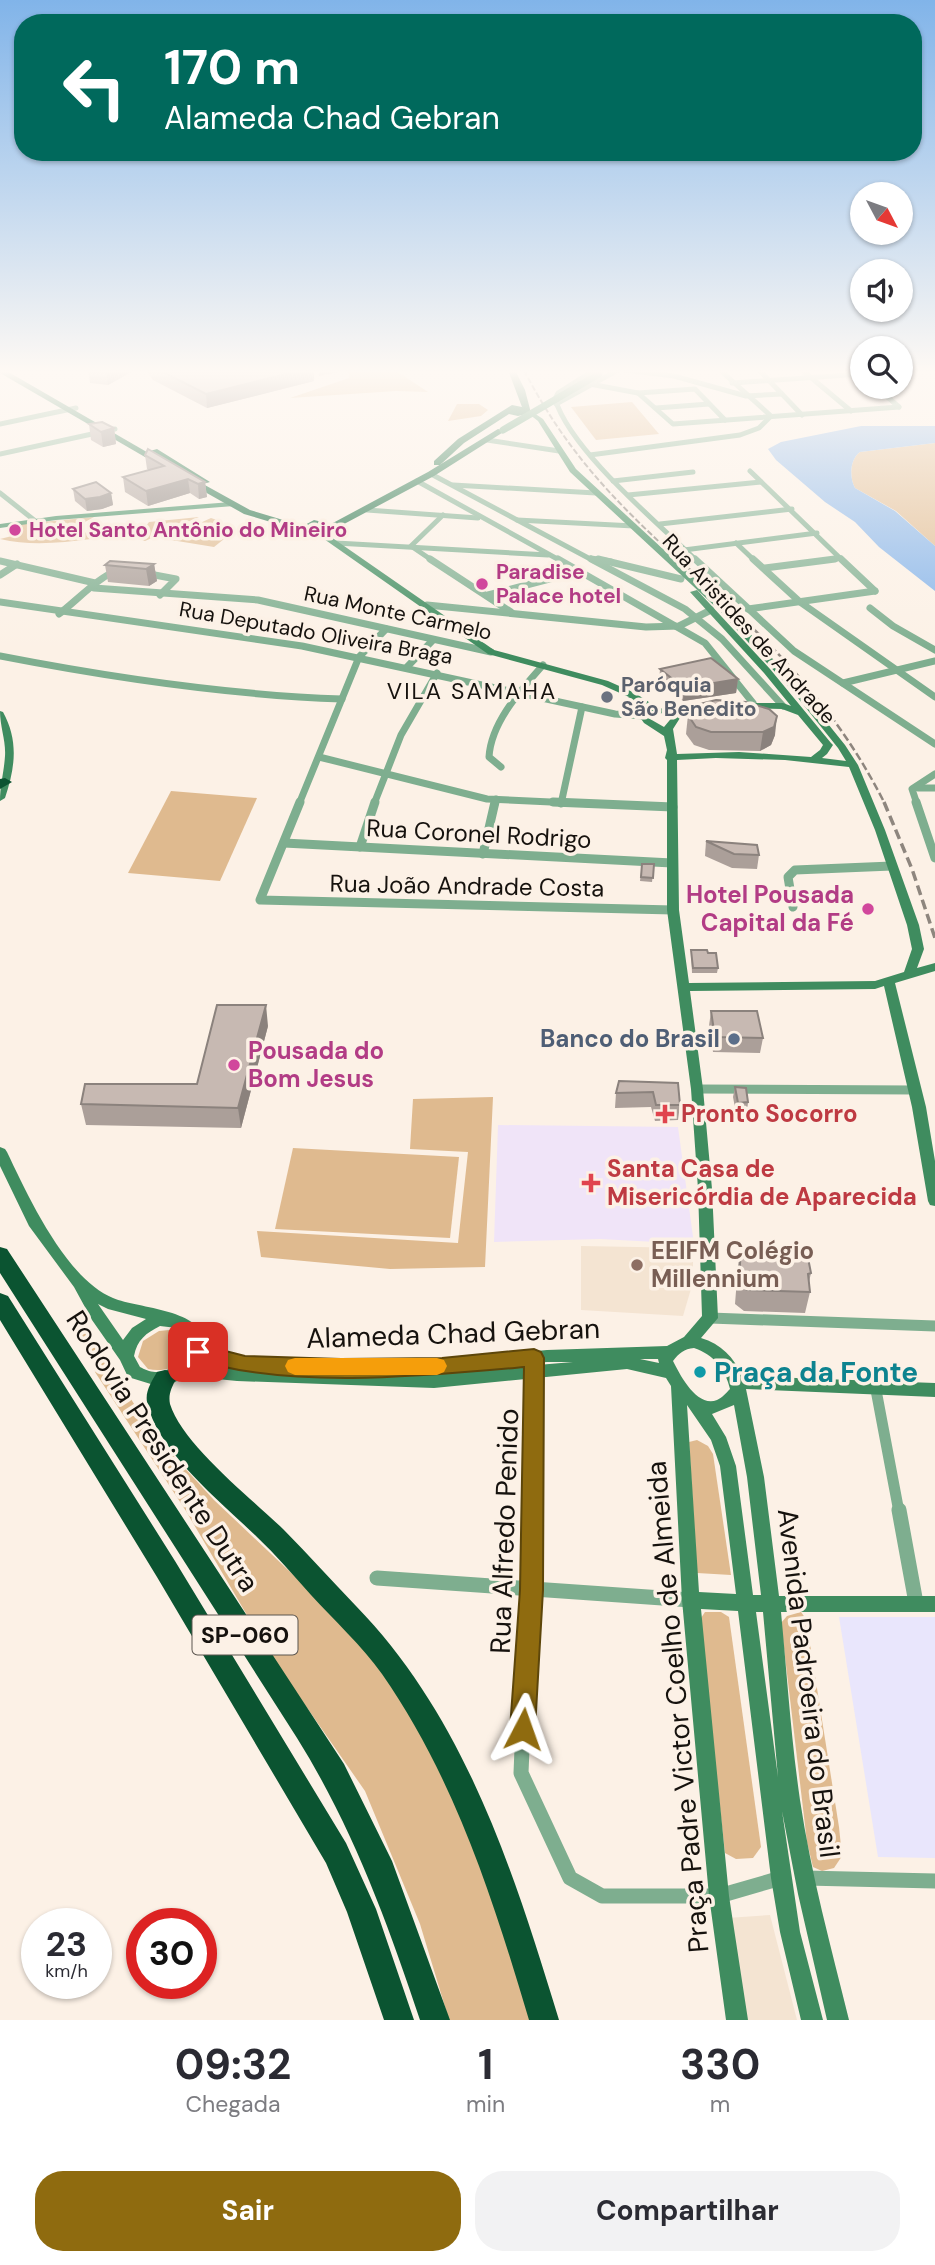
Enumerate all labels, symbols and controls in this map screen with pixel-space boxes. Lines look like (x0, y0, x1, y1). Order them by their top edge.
text: 170 m (164, 35, 300, 99)
icon: left (49, 42, 140, 133)
text: Alameda Chad Gebran (164, 97, 500, 139)
north arrow (850, 182, 914, 245)
map controls (850, 182, 913, 399)
button: sound (850, 259, 913, 322)
button: search (850, 336, 913, 399)
place label: Hotel Santo Antônio do Mineiro (29, 516, 347, 544)
marker: Hotel Santo Antônio do Mineiro (7, 522, 23, 538)
street label: Rua Aristides de Andrade (656, 528, 842, 730)
place label: Paradise Palace hotel (496, 558, 621, 610)
marker: Paradise Palace hotel (474, 576, 490, 592)
street label: Rua Monte Carmelo (302, 579, 494, 647)
street label: Rua Deputado Oliveira Braga (177, 595, 455, 671)
place label: Paróquia São Benedito (621, 671, 757, 723)
district label: VILA SAMAHA (387, 676, 557, 706)
marker: Paróquia São Benedito (599, 689, 615, 705)
street label: Rua Coronel Rodrigo (366, 812, 592, 855)
street label: Rua João Andrade Costa (329, 868, 605, 903)
place label: Hotel Pousada Capital da Fé (686, 879, 854, 938)
marker: Hotel Pousada Capital da Fé (860, 901, 876, 917)
place label: Banco do Brasil (540, 1023, 720, 1054)
marker: Banco do Brasil (726, 1031, 742, 1047)
place label: Pousada do Bom Jesus (248, 1035, 384, 1094)
marker: Pousada do Bom Jesus (226, 1057, 242, 1073)
place label: Pronto Socorro (681, 1098, 858, 1129)
marker: Pronto Socorro (655, 1104, 675, 1124)
place label: Santa Casa de Misericórdia de Aparecida (607, 1153, 917, 1212)
marker: Santa Casa de Misericórdia de Aparecida (581, 1173, 601, 1193)
place label: EEIFM Colégio Millennium (651, 1235, 814, 1294)
marker: EEIFM Colégio Millennium (629, 1257, 645, 1273)
street label: Rodovia Presidente Dutra (58, 1304, 267, 1599)
street label: Alameda Chad Gebran (306, 1310, 601, 1357)
pin (168, 1322, 228, 1382)
icon: arrive (179, 1333, 217, 1371)
place label: Praça da Fonte (714, 1354, 918, 1391)
marker: Praça da Fonte (692, 1364, 708, 1380)
street label: Rua Alfredo Penido (482, 1408, 527, 1654)
street label: Praça Padre Victor Coelho de Almeida (638, 1460, 717, 1954)
street label: Avenida Padroeira do Brasil (769, 1506, 848, 1860)
road number: SP-060 (192, 1616, 298, 1654)
position arrow (486, 1692, 560, 1766)
speed limit sign: 30 (126, 1908, 217, 1999)
text: 23 (46, 1921, 87, 1967)
text: km/h (45, 1959, 88, 1983)
text: 09:32 (175, 2037, 291, 2092)
text: 1 (478, 2037, 493, 2092)
text: 330 (680, 2037, 760, 2092)
text: Chegada (186, 2089, 281, 2119)
text: min (466, 2089, 505, 2119)
text: m (710, 2089, 730, 2119)
button: Sair (35, 2171, 461, 2251)
button: Compartilhar (475, 2171, 900, 2251)

